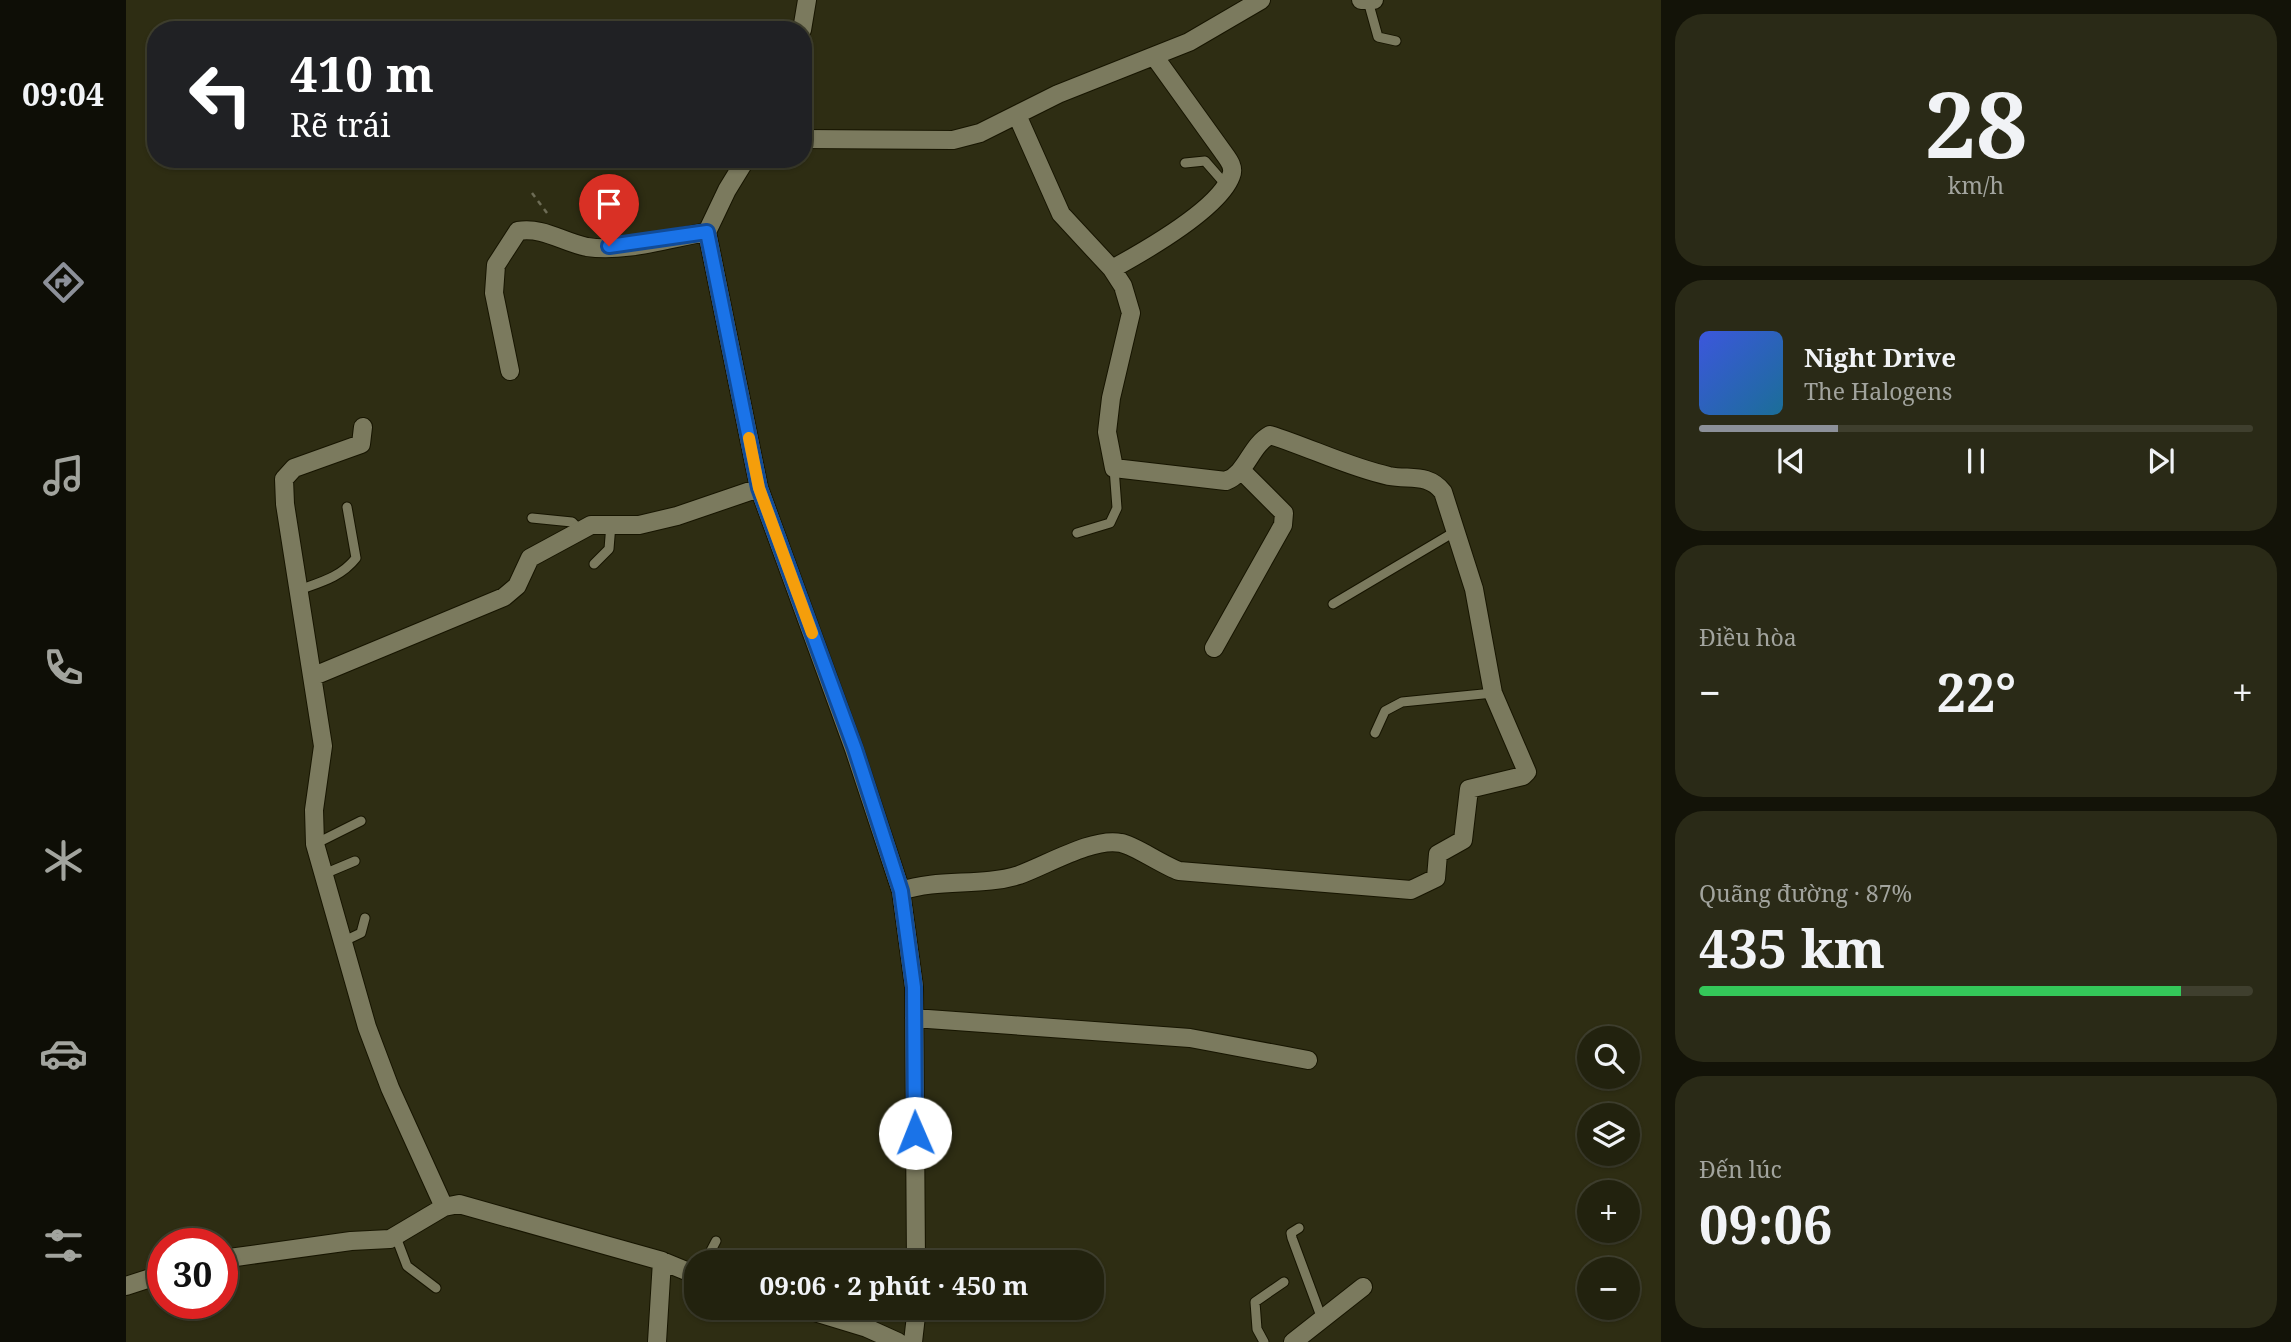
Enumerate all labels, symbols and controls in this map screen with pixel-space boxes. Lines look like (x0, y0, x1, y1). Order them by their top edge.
text: 410 m (290, 40, 434, 106)
icon: left (175, 49, 266, 140)
text: 28 (1925, 61, 2027, 185)
text: 09:04 (22, 72, 104, 115)
text: Rẽ trái (290, 103, 390, 146)
text: km/h (1948, 169, 2004, 201)
pin (579, 174, 639, 246)
icon: arrive (590, 185, 628, 223)
icon: directions (39, 258, 88, 307)
text: Night Drive (1804, 339, 1956, 375)
text: The Halogens (1804, 375, 1952, 407)
icon: previous (1772, 442, 1810, 480)
icon: pause (1957, 442, 1995, 480)
icon: next (2142, 442, 2180, 480)
icon: music (39, 451, 88, 500)
text: Điều hòa (1699, 621, 1797, 653)
icon: phone (39, 643, 88, 692)
text: 22° (1937, 656, 2016, 727)
text: − (1699, 666, 1721, 718)
text: + (2232, 666, 2253, 718)
icon: climate (39, 836, 88, 885)
text: Quãng đường · 87% (1699, 877, 1912, 909)
text: 435 km (1699, 912, 1885, 983)
map controls (1577, 1026, 1640, 1320)
button: search (1577, 1026, 1640, 1089)
icon: car (39, 1029, 88, 1078)
position arrow (878, 1096, 952, 1170)
button: layers (1577, 1103, 1640, 1166)
text: Đến lúc (1699, 1153, 1782, 1185)
button: + (1577, 1180, 1640, 1243)
text: 09:06 (1699, 1188, 1832, 1259)
icon: filters (39, 1221, 88, 1270)
speed limit sign: 30 (147, 1228, 238, 1319)
button: − (1577, 1257, 1640, 1320)
text: 09:06 · 2 phút · 450 m (760, 1267, 1028, 1303)

